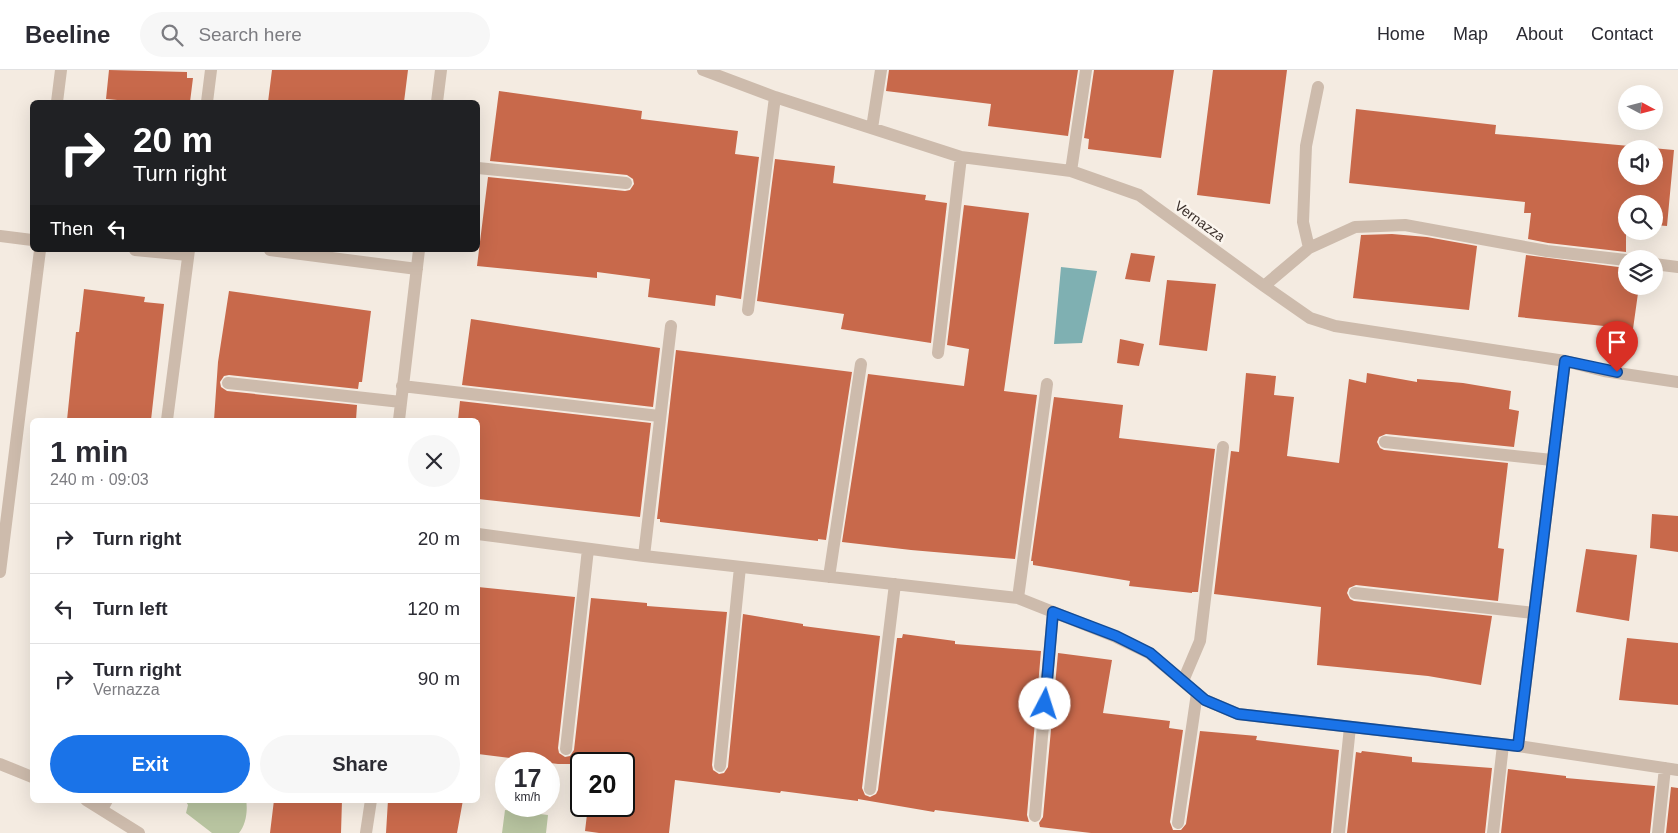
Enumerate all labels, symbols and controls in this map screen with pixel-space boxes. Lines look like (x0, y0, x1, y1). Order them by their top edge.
search box (140, 12, 490, 57)
text: Beeline (25, 21, 110, 48)
icon: search (158, 21, 186, 49)
text: Search here (198, 24, 302, 45)
text: Home (1377, 24, 1425, 44)
text: Map (1453, 24, 1488, 44)
text: About (1516, 24, 1563, 44)
text: Contact (1591, 24, 1653, 44)
north arrow (1618, 85, 1662, 130)
map controls (1618, 85, 1663, 295)
icon: right (50, 120, 115, 185)
text: 20 m (133, 120, 213, 159)
button: sound (1618, 140, 1663, 185)
text: Turn right (133, 161, 226, 186)
button: search (1618, 195, 1663, 240)
street label: Vernazza (1172, 197, 1228, 245)
icon: left (103, 215, 131, 243)
text: Then (50, 218, 93, 239)
button: layers (1618, 250, 1663, 295)
pin (1596, 321, 1638, 372)
icon: arrive (1603, 328, 1631, 356)
text: 1 min (50, 435, 128, 468)
button: close (408, 435, 460, 487)
text: 240 m · 09:03 (50, 471, 149, 488)
icon: right (50, 525, 78, 553)
text: Turn right (93, 528, 181, 549)
text: 20 m (418, 528, 460, 549)
icon: left (50, 595, 78, 623)
text: Turn left (93, 598, 168, 619)
text: 120 m (407, 598, 460, 619)
text: Turn right (93, 659, 181, 680)
icon: right (50, 665, 78, 693)
text: 90 m (418, 668, 460, 689)
position arrow (1018, 677, 1070, 729)
text: Vernazza (93, 681, 160, 698)
button: Exit (50, 735, 250, 793)
button: Share (260, 735, 460, 793)
speed limit sign: 20 (570, 752, 635, 817)
text: 17 (514, 764, 541, 792)
text: km/h (514, 790, 541, 804)

